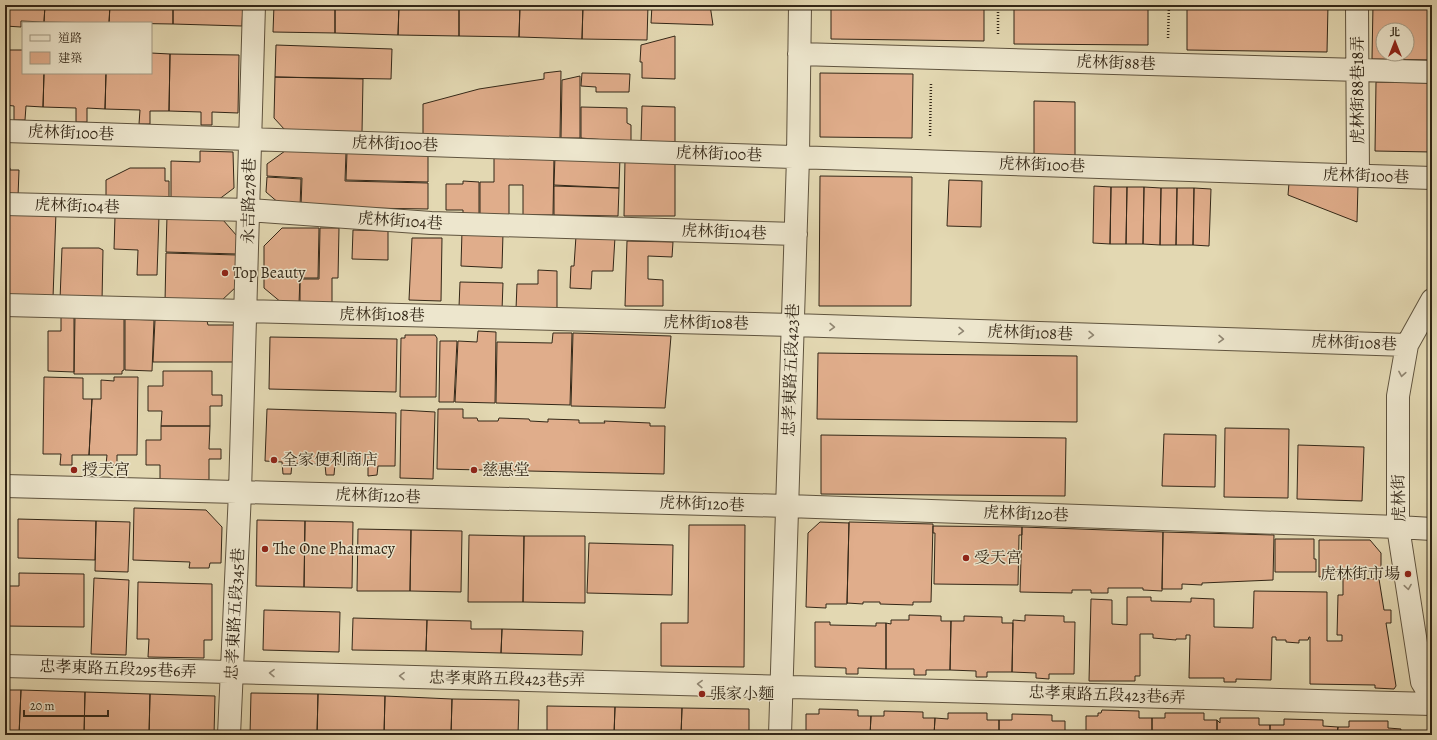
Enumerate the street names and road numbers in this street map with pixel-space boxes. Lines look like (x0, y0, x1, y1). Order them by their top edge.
street label: 虎林街88巷18弄 (1347, 36, 1369, 144)
street label: 虎林街88巷 (1076, 51, 1156, 75)
street label: 虎林街100巷 (27, 120, 115, 146)
street label: 虎林街100巷 (351, 131, 439, 157)
street label: 虎林街100巷 (675, 141, 763, 167)
street label: 虎林街100巷 (998, 152, 1086, 178)
street label: 永吉路278巷 (237, 158, 261, 244)
street label: 虎林街100巷 (1322, 163, 1410, 189)
street label: 虎林街104巷 (34, 194, 120, 218)
street label: 虎林街104巷 (357, 207, 443, 235)
street label: 虎林街104巷 (681, 220, 767, 244)
street label: 虎林街108巷 (339, 303, 425, 327)
street label: 忠孝東路五段423巷 (778, 303, 804, 437)
street label: 虎林街108巷 (663, 311, 749, 335)
street label: 虎林街108巷 (987, 321, 1073, 345)
street label: 虎林街108巷 (1311, 331, 1397, 355)
street label: 虎林街 (1388, 474, 1410, 522)
street label: 虎林街120巷 (335, 484, 421, 508)
street label: 虎林街120巷 (659, 492, 745, 516)
street label: 虎林街120巷 (983, 502, 1069, 526)
street label: 忠孝東路五段345巷 (221, 547, 249, 681)
street label: 忠孝東路五段295巷6弄 (39, 655, 197, 683)
street label: 忠孝東路五段423巷5弄 (429, 667, 585, 691)
street label: 忠孝東路五段423巷6弄 (1028, 681, 1186, 709)

